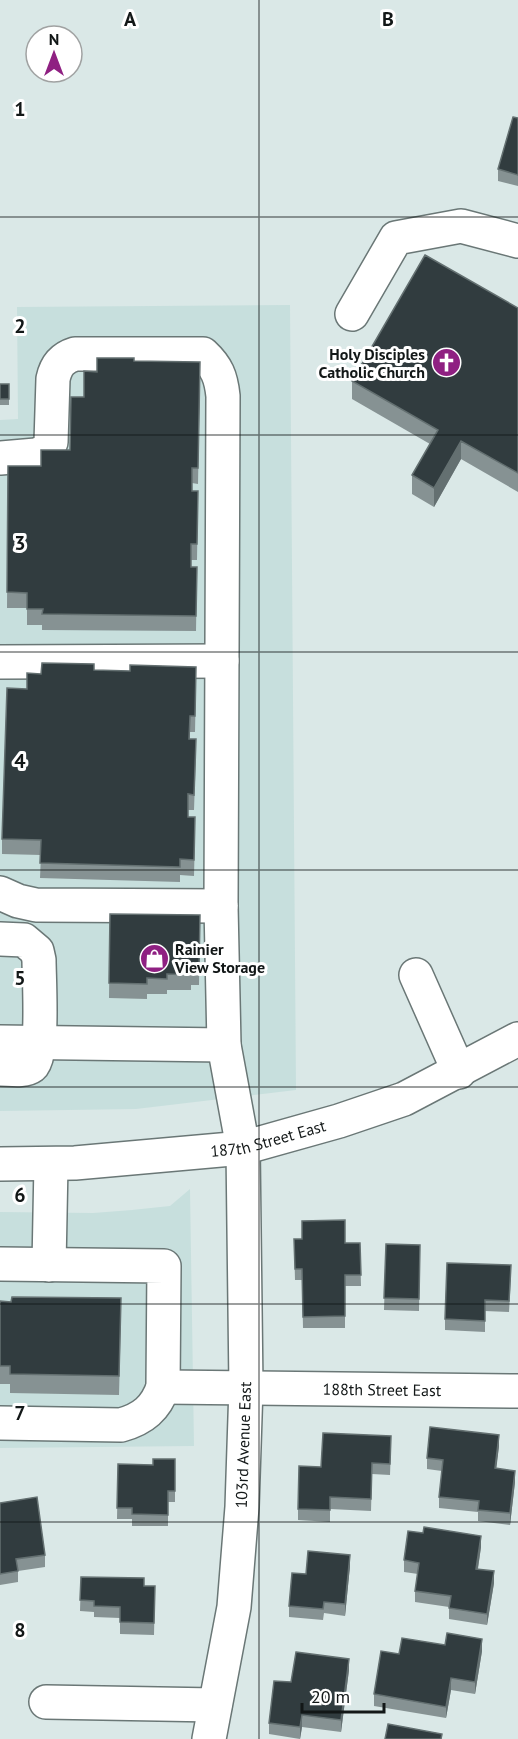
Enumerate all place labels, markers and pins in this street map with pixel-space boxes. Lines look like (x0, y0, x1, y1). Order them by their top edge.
place label: Holy Disciples Catholic Church (318, 344, 425, 382)
church icon: Holy Disciples Catholic Church (430, 347, 462, 379)
place label: Rainier View Storage (174, 939, 265, 977)
shop icon: Rainier View Storage (138, 942, 170, 974)

